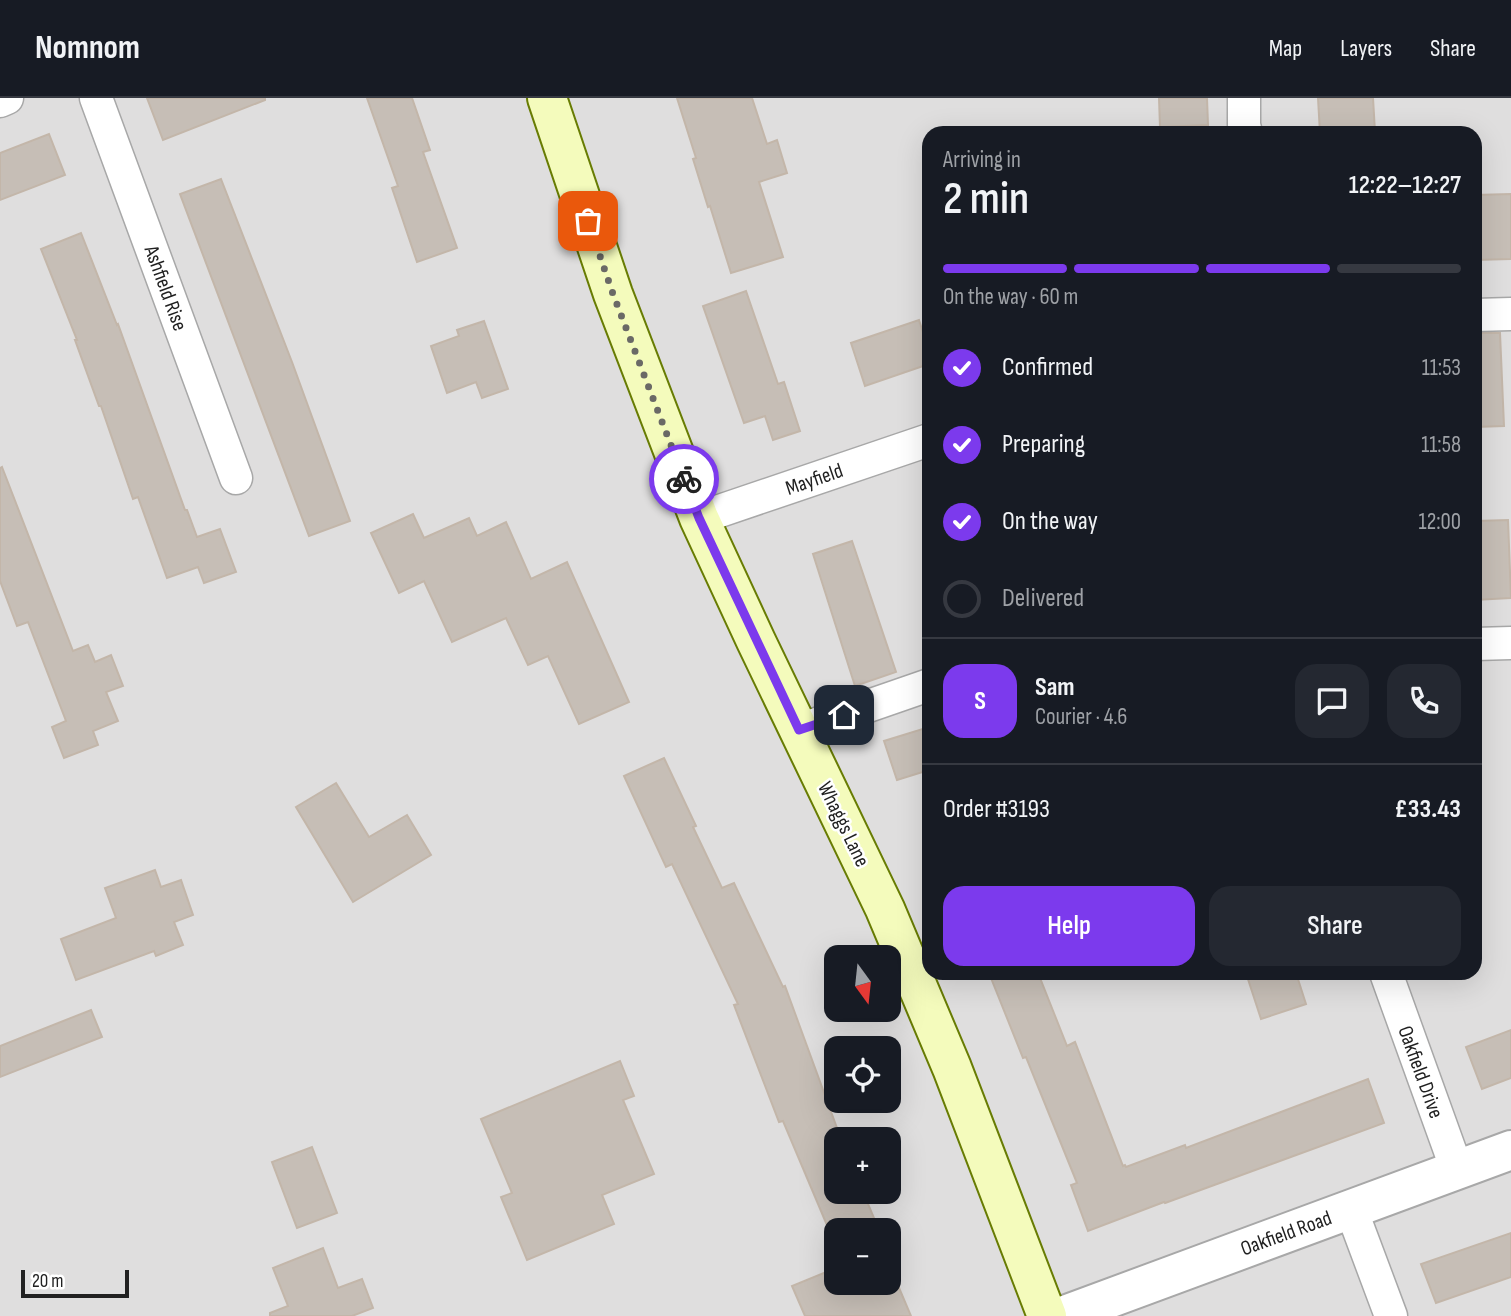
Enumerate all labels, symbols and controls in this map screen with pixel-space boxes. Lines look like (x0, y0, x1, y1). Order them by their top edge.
text: Nomnom (35, 28, 140, 68)
text: Map (1269, 34, 1302, 63)
text: Layers (1340, 34, 1392, 63)
text: Share (1430, 34, 1476, 63)
text: Arriving in (943, 146, 1021, 174)
text: 12:22–12:27 (1349, 170, 1461, 201)
text: 2 min (943, 172, 1029, 227)
pin (558, 191, 618, 251)
icon: bag (569, 202, 607, 240)
street label: Ashfield Rise (138, 241, 192, 334)
text: On the way · 60 m (943, 283, 1078, 311)
icon: check (943, 349, 981, 387)
text: Confirmed (1002, 352, 1093, 383)
text: 11:53 (1422, 354, 1461, 382)
icon: check (943, 426, 981, 464)
text: Preparing (1002, 429, 1085, 460)
text: 11:58 (1421, 431, 1461, 459)
courier (649, 444, 719, 514)
street label: Mayfield (782, 458, 846, 501)
icon: bike (665, 460, 703, 498)
icon: check (943, 503, 981, 541)
text: On the way (1002, 506, 1098, 537)
text: 12:00 (1418, 508, 1461, 536)
text: Delivered (1002, 583, 1084, 614)
button: chat (1295, 664, 1369, 738)
button: phone (1387, 664, 1461, 738)
text: Sam (1035, 672, 1075, 703)
pin (814, 685, 874, 745)
text: S (974, 686, 986, 717)
icon: home (825, 696, 863, 734)
text: Courier · 4.6 (1035, 703, 1127, 731)
street label: Whaggs Lane (812, 778, 875, 871)
text: Order #3193 (943, 794, 1050, 825)
text: £33.43 (1395, 794, 1461, 825)
button: Help (943, 886, 1195, 966)
button: Share (1209, 886, 1461, 966)
north arrow (824, 945, 901, 1022)
map controls (824, 945, 901, 1295)
street label: Oakfield Drive (1392, 1023, 1449, 1122)
button: locate (824, 1036, 901, 1113)
button: + (824, 1127, 901, 1204)
street label: Oakfield Road (1237, 1205, 1335, 1261)
button: − (824, 1218, 901, 1295)
scale bar (21, 1267, 130, 1299)
text: 20 m (32, 1270, 64, 1293)

